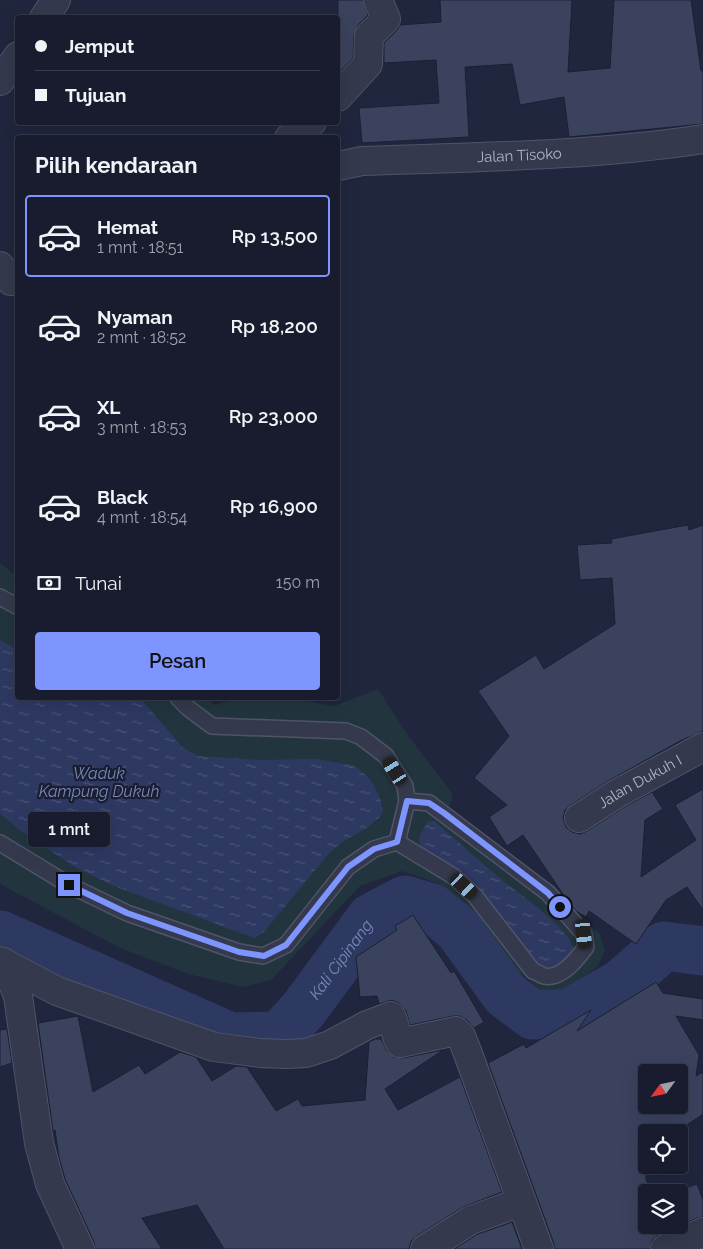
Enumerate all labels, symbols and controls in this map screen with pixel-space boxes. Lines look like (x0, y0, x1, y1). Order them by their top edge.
text: Jemput (65, 35, 134, 57)
text: Tujuan (65, 84, 126, 106)
street label: Jalan Tisoko (477, 144, 562, 166)
text: Pilih kendaraan (35, 152, 197, 178)
icon: car (37, 214, 82, 259)
text: Hemat (97, 216, 158, 238)
text: Rp 13,500 (232, 225, 318, 247)
text: 1 mnt · 18:51 (97, 238, 183, 257)
icon: car (37, 304, 82, 349)
text: Nyaman (97, 306, 173, 328)
text: Rp 18,200 (231, 315, 318, 337)
text: 2 mnt · 18:52 (97, 328, 186, 347)
icon: car (37, 394, 82, 439)
text: XL (97, 396, 120, 418)
text: Rp 23,000 (229, 405, 318, 427)
text: 3 mnt · 18:53 (97, 418, 187, 437)
icon: car (37, 484, 82, 529)
text: Black (97, 486, 148, 508)
text: Rp 16,900 (230, 495, 318, 517)
text: 4 mnt · 18:54 (97, 508, 187, 527)
icon: cash (35, 569, 63, 597)
text: Tunai (75, 572, 122, 594)
text: 150 m (276, 573, 320, 592)
button: Pesan (35, 632, 320, 690)
street label: Jalan Dukuh I (595, 751, 685, 812)
car (380, 754, 409, 788)
water label: Waduk Kampung Dukuh (39, 764, 159, 801)
callout: 1 mnt (28, 812, 110, 848)
text: 1 mnt (48, 820, 90, 839)
car (447, 870, 480, 902)
route end (58, 874, 80, 896)
route start (549, 896, 571, 918)
water label: Kali Cipinang (305, 915, 376, 1003)
car (574, 918, 593, 950)
north arrow (638, 1064, 688, 1114)
map controls (638, 1064, 688, 1234)
button: locate (638, 1124, 688, 1174)
button: layers (638, 1184, 688, 1234)

